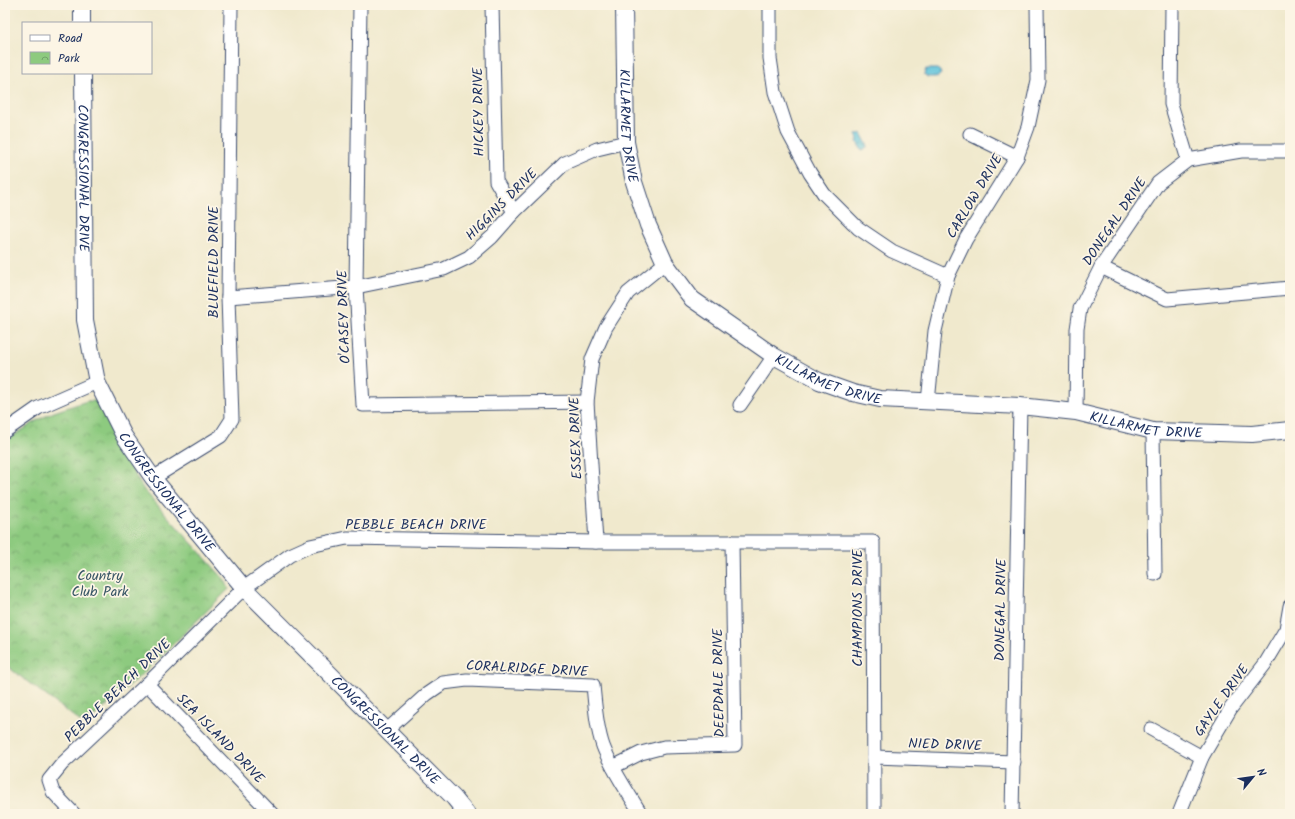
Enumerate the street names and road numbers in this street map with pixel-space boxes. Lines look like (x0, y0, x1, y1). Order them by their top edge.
street label: HICKEY DRIVE (467, 66, 491, 157)
street label: KILLARMET DRIVE (613, 69, 644, 185)
street label: CONGRESSIONAL DRIVE (71, 104, 94, 253)
street label: CARLOW DRIVE (941, 149, 1009, 243)
street label: HIGGINS DRIVE (460, 163, 544, 246)
street label: DONEGAL DRIVE (1077, 172, 1153, 270)
street label: BLUEFIELD DRIVE (203, 205, 225, 318)
street label: O'CASEY DRIVE (331, 269, 357, 364)
street label: KILLARMET DRIVE (770, 348, 884, 411)
street label: ESSEX DRIVE (564, 395, 588, 480)
street label: KILLARMET DRIVE (1087, 406, 1204, 445)
street label: CONGRESSIONAL DRIVE (112, 428, 221, 558)
street label: PEBBLE BEACH DRIVE (345, 514, 487, 536)
street label: CHAMPIONS DRIVE (847, 548, 869, 667)
street label: DONEGAL DRIVE (989, 558, 1013, 662)
street label: DEEPDALE DRIVE (707, 627, 731, 738)
street label: PEBBLE BEACH DRIVE (59, 633, 177, 748)
street label: CORALRIDGE DRIVE (465, 655, 589, 683)
street label: GAYLE DRIVE (1189, 659, 1255, 741)
street label: CONGRESSIONAL DRIVE (325, 671, 446, 791)
street label: SEA ISLAND DRIVE (171, 688, 270, 790)
street label: NIED DRIVE (908, 733, 983, 757)

